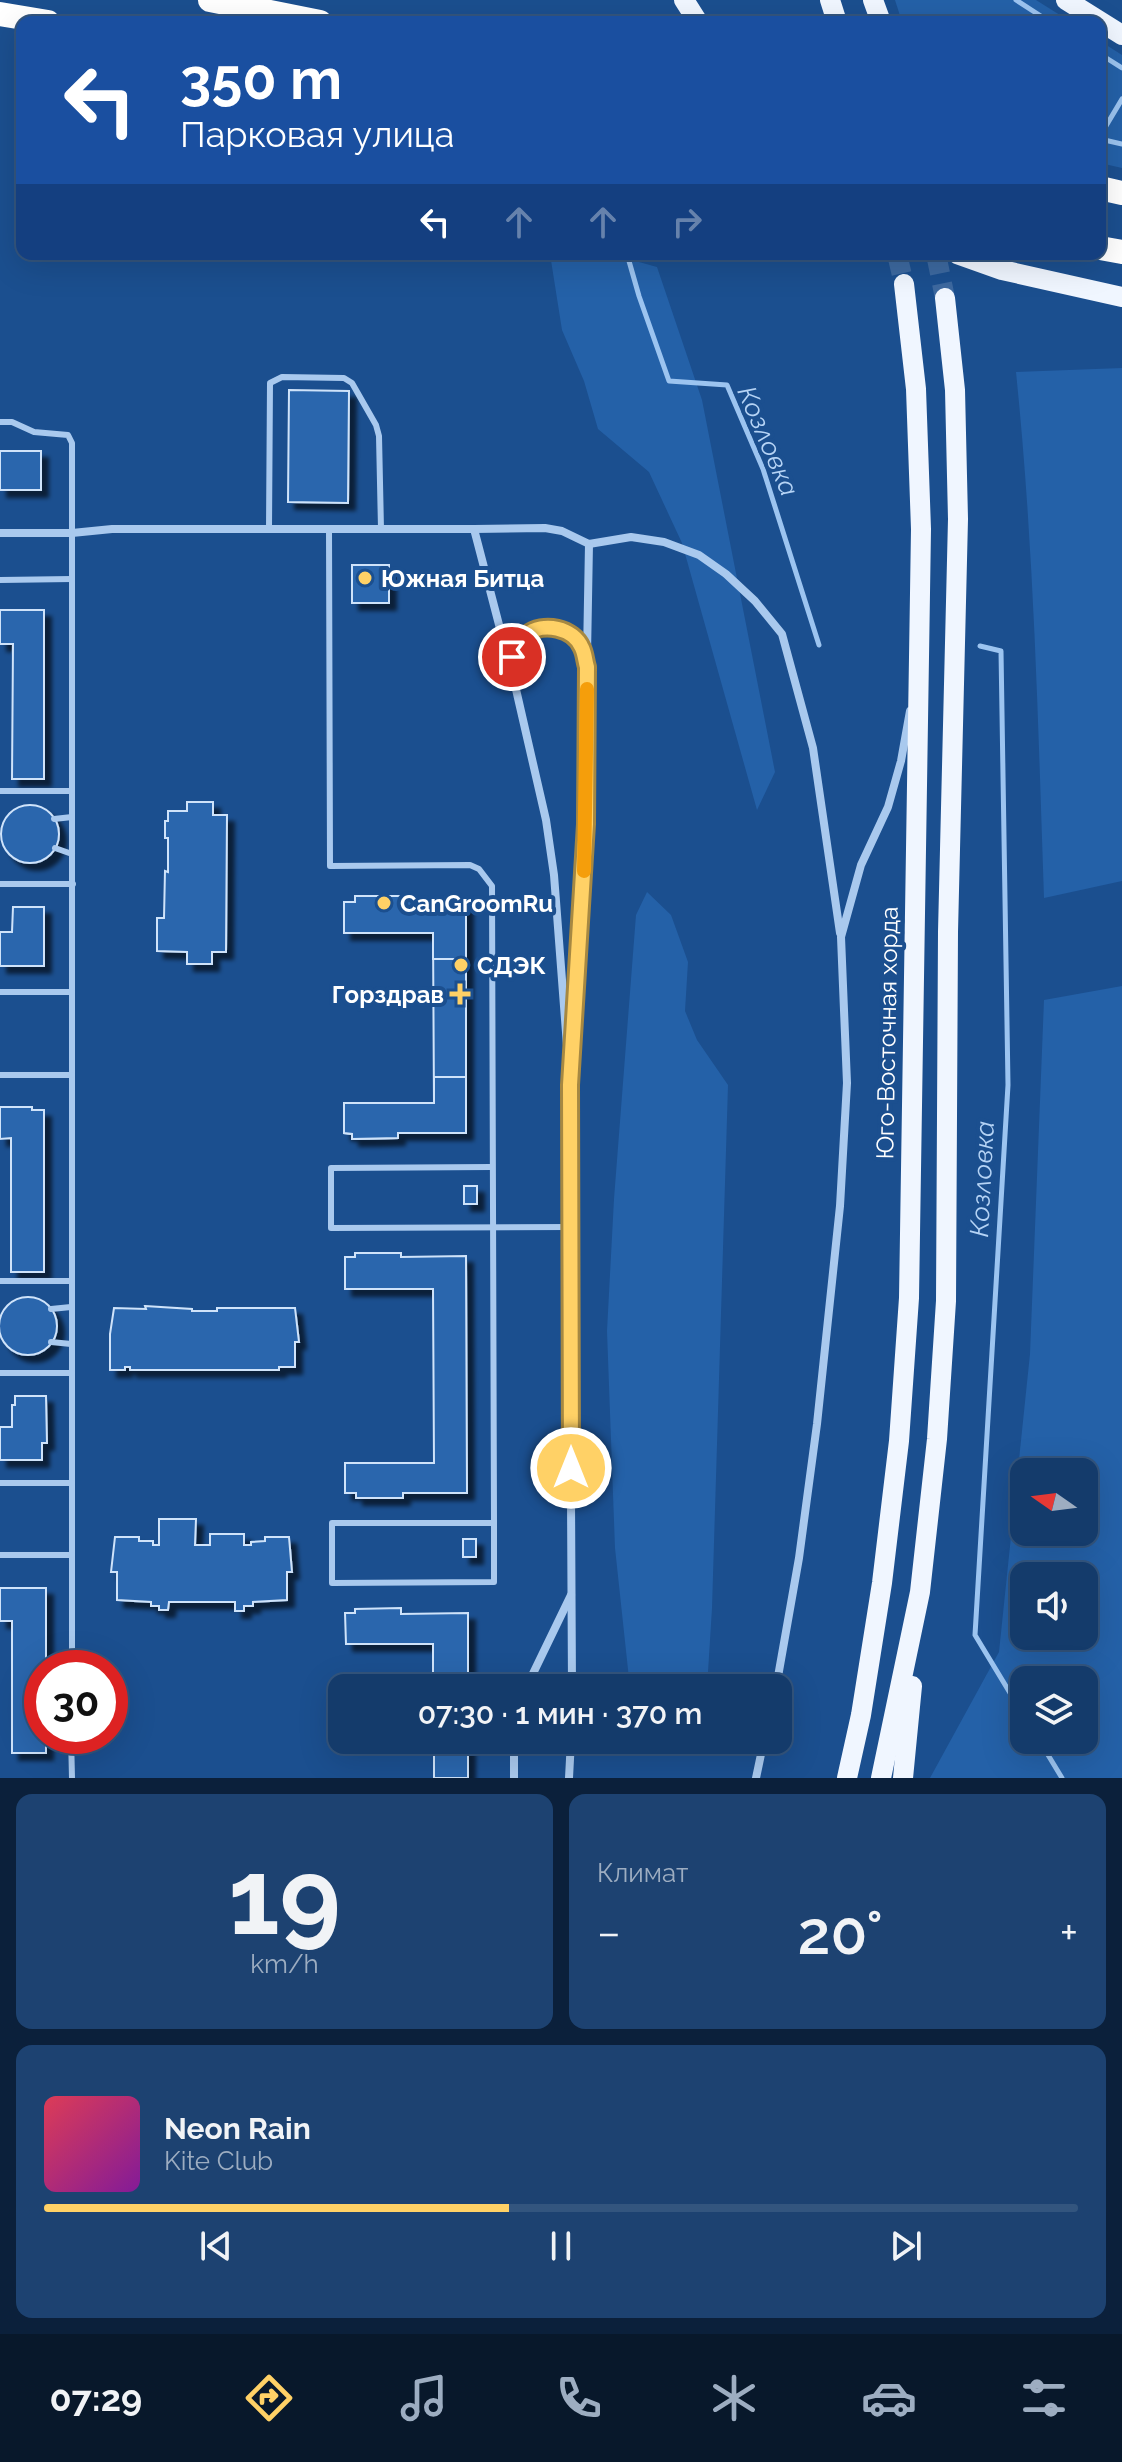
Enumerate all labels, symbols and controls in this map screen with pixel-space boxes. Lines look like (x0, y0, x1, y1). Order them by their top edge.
text: 350 m (180, 46, 342, 112)
icon: left (48, 48, 152, 152)
text: Парковая улица (180, 113, 454, 155)
icon: left (413, 200, 457, 244)
icon: ahead (497, 200, 541, 244)
icon: ahead (581, 200, 625, 244)
icon: right (665, 200, 709, 244)
water label: Козловка (731, 382, 805, 500)
place label: Южная Битца (381, 564, 545, 593)
marker: Южная Битца (356, 569, 374, 587)
pin (478, 623, 546, 691)
icon: arrive (490, 635, 534, 679)
place label: CanGroomRu (400, 889, 553, 918)
marker: CanGroomRu (375, 894, 393, 912)
street label: Юго-Восточная хорда (870, 906, 904, 1160)
place label: СДЭК (477, 951, 546, 980)
marker: СДЭК (452, 956, 470, 974)
place label: Горздрав (332, 980, 444, 1009)
marker: Горздрав (451, 985, 469, 1003)
water label: Козловка (964, 1120, 1000, 1238)
position arrow (529, 1426, 613, 1510)
north arrow (1010, 1458, 1098, 1546)
map controls (1010, 1458, 1098, 1754)
button: sound (1010, 1562, 1098, 1650)
speed limit sign: 30 (24, 1650, 128, 1754)
button: layers (1010, 1666, 1098, 1754)
text: 07:30 · 1 мин · 370 m (418, 1696, 702, 1731)
text: 19 (228, 1836, 341, 1958)
text: Климат (597, 1858, 688, 1888)
text: 20° (798, 1898, 883, 1968)
text: − (597, 1907, 621, 1958)
text: + (1060, 1907, 1078, 1958)
text: km/h (250, 1949, 319, 1979)
text: Neon Rain (164, 2111, 311, 2146)
text: Kite Club (164, 2146, 273, 2176)
icon: previous (194, 2224, 238, 2268)
icon: pause (539, 2224, 583, 2268)
icon: next (884, 2224, 928, 2268)
icon: directions (241, 2370, 297, 2426)
icon: music (396, 2370, 452, 2426)
icon: phone (551, 2370, 607, 2426)
icon: climate (706, 2370, 762, 2426)
icon: car (861, 2370, 917, 2426)
icon: filters (1016, 2370, 1072, 2426)
text: 07:29 (50, 2377, 142, 2419)

